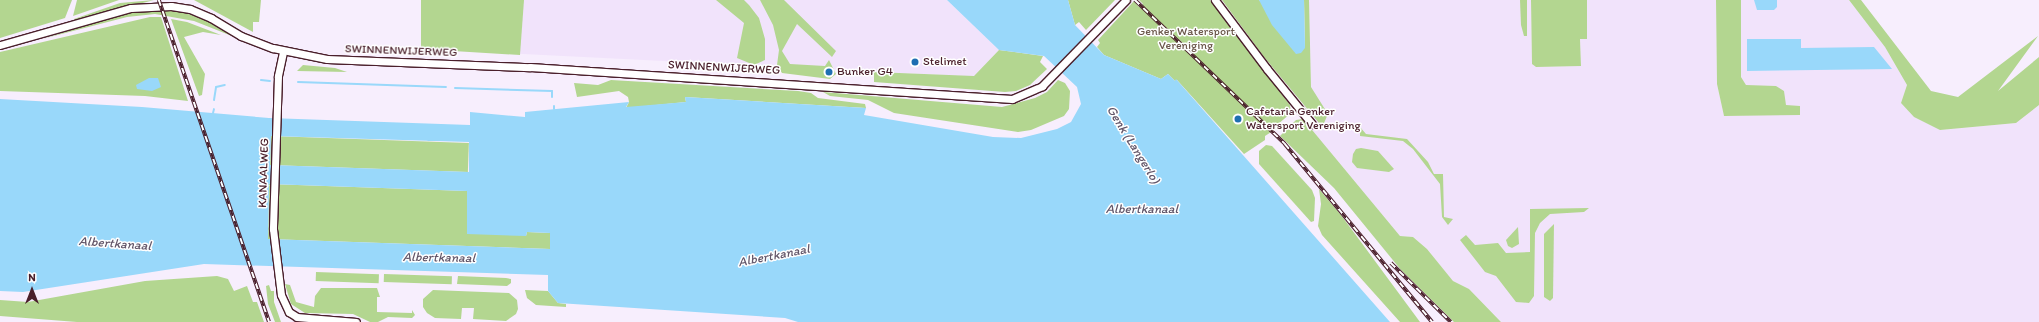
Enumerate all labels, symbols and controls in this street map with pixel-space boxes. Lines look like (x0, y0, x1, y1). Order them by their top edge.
park label: Genker Watersport Vereniging (1137, 25, 1235, 53)
street label: SWINNENWIJERWEG (345, 42, 457, 60)
place label: Stelimet (923, 55, 967, 69)
marker: Stelimet (910, 57, 920, 67)
street label: SWINNENWIJERWEG (667, 58, 781, 78)
place label: Bunker G4 (837, 65, 893, 79)
marker: Bunker G4 (824, 67, 834, 77)
water label: Genk (Langerlo) (1103, 103, 1163, 187)
place label: Cafetaria Genker Watersport Vereniging (1246, 105, 1361, 133)
marker: Cafetaria Genker Watersport Vereniging (1233, 114, 1243, 124)
street label: KANAALWEG (256, 138, 272, 208)
water label: Albertkanaal (1106, 201, 1178, 217)
water label: Albertkanaal (78, 234, 152, 254)
water label: Albertkanaal (737, 241, 811, 271)
water label: Albertkanaal (403, 250, 475, 266)
north arrow (12, 270, 52, 310)
text: N (28, 271, 36, 284)

